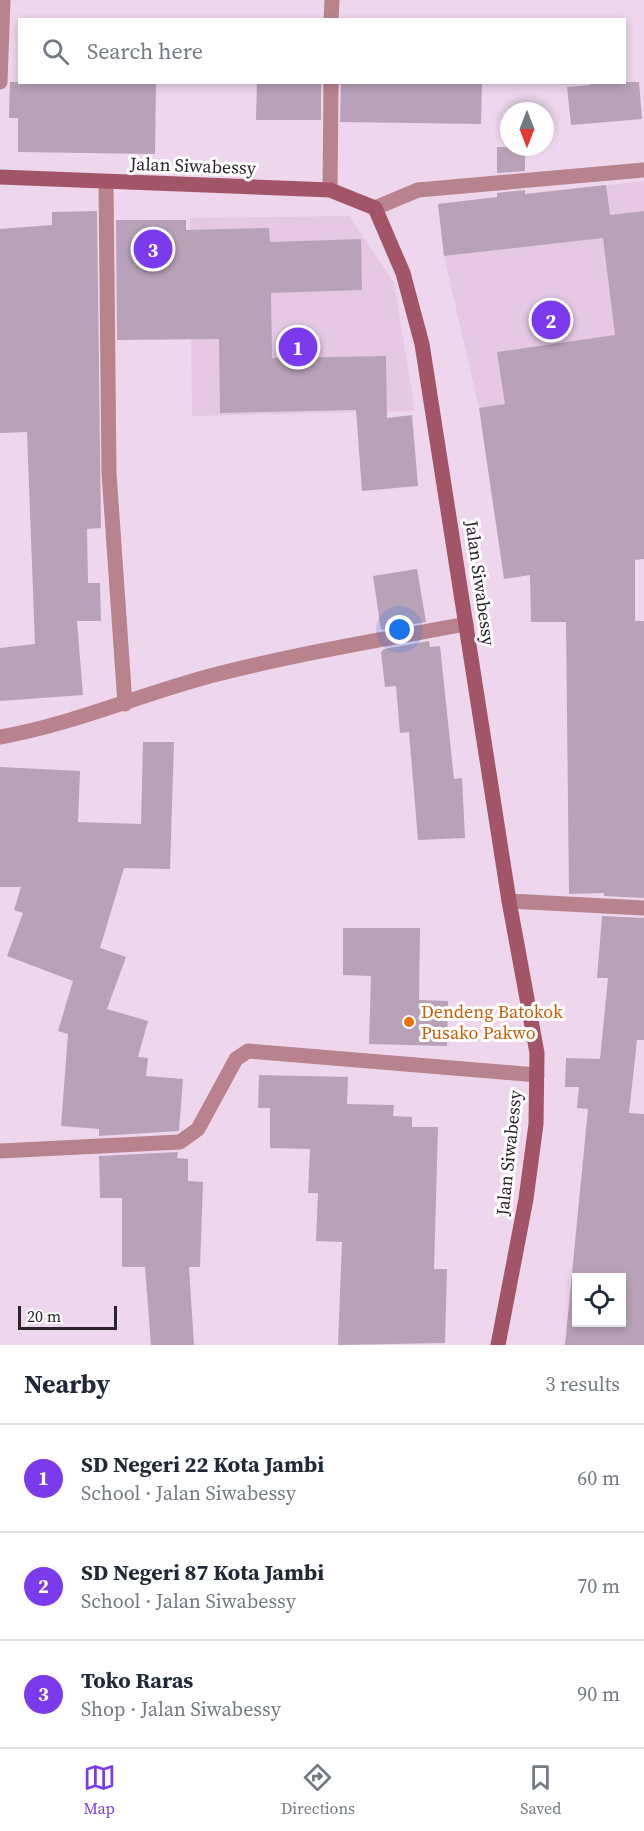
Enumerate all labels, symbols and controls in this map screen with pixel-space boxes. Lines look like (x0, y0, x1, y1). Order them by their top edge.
search box (18, 18, 626, 84)
icon: search (39, 35, 72, 68)
text: Search here (87, 36, 203, 66)
north arrow (500, 102, 554, 156)
street label: Jalan Siwabessy (129, 151, 257, 180)
pin: 3 (134, 226, 172, 272)
pin: 2 (532, 298, 570, 342)
pin: 1 (278, 324, 318, 370)
street label: Jalan Siwabessy (459, 518, 502, 648)
your location (385, 615, 414, 644)
place label: Dendeng Batokok Pusako Pakwo (421, 999, 563, 1045)
marker: Dendeng Batokok Pusako Pakwo (402, 1015, 416, 1029)
street label: Jalan Siwabessy (489, 1088, 528, 1218)
map controls (572, 1273, 626, 1327)
button: locate (572, 1273, 626, 1327)
scale bar (18, 1303, 117, 1330)
text: 20 m (27, 1305, 61, 1327)
text: Nearby (24, 1366, 110, 1402)
text: 3 results (545, 1370, 620, 1398)
text: SD Negeri 22 Kota Jambi (81, 1449, 324, 1479)
text: 1 (38, 1464, 49, 1492)
text: 60 m (577, 1464, 620, 1492)
text: School · Jalan Siwabessy (81, 1479, 296, 1507)
text: SD Negeri 87 Kota Jambi (81, 1557, 324, 1587)
text: 2 (38, 1572, 49, 1600)
text: 70 m (577, 1572, 620, 1600)
text: School · Jalan Siwabessy (81, 1587, 296, 1615)
text: Toko Raras (81, 1665, 193, 1695)
text: 3 (38, 1680, 49, 1708)
text: 90 m (577, 1680, 620, 1708)
text: Shop · Jalan Siwabessy (81, 1695, 281, 1723)
tab: Map (83, 1761, 116, 1819)
tab: Directions (281, 1761, 355, 1819)
tab: Saved (520, 1761, 561, 1819)

